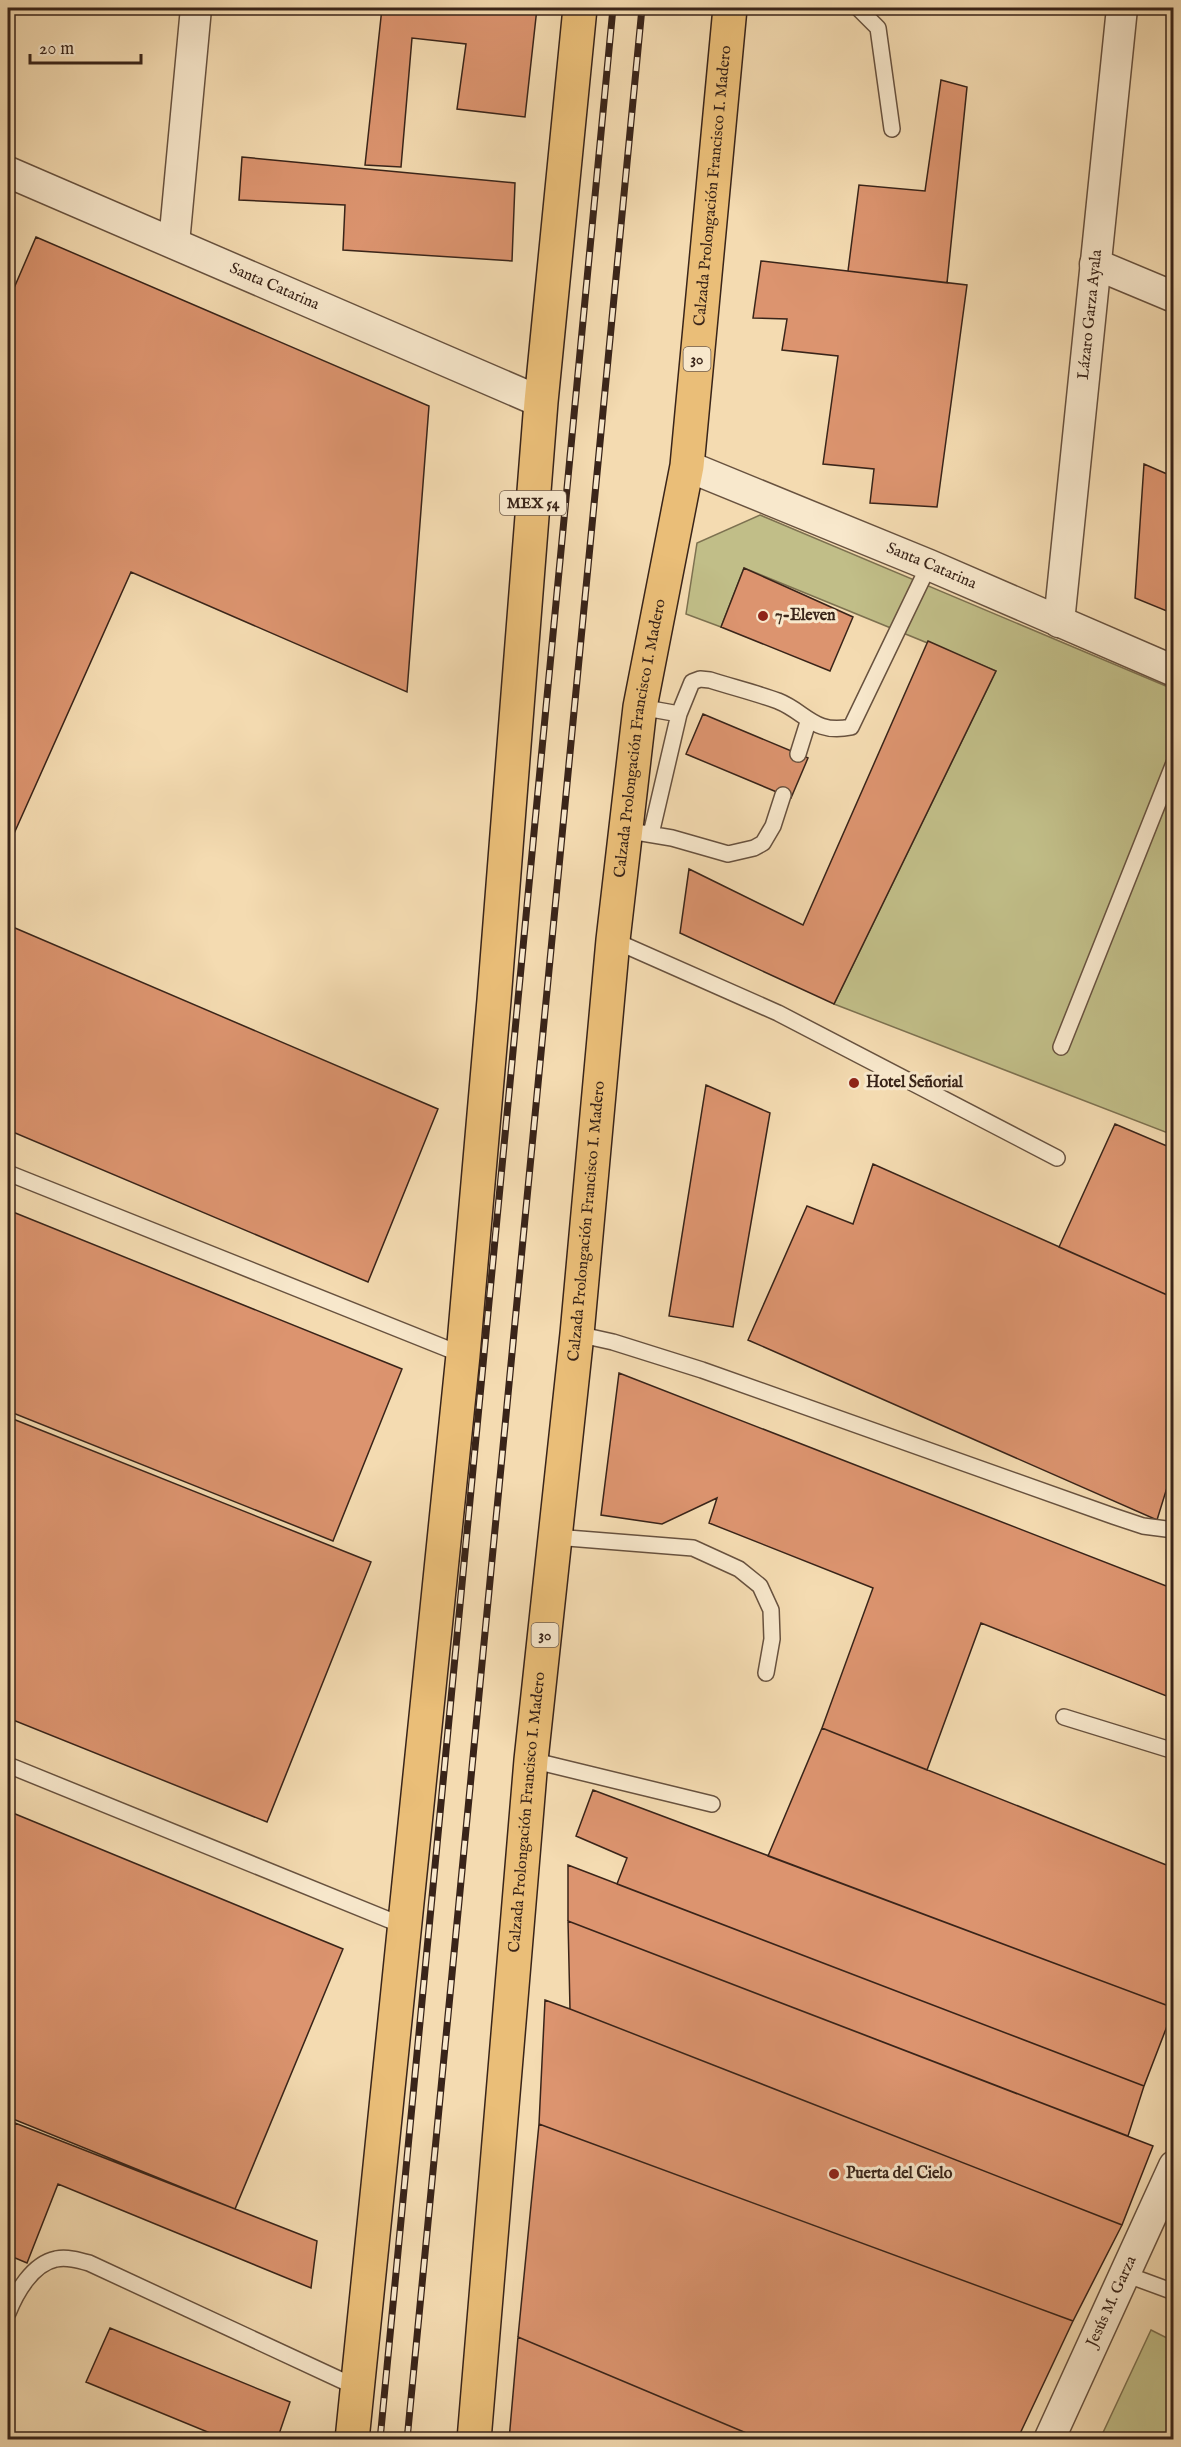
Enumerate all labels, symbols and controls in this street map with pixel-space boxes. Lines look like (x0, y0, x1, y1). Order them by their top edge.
scale bar (30, 27, 141, 65)
text: 20 m (39, 38, 74, 61)
street label: Calzada Prolongación Francisco I. Madero (690, 44, 736, 327)
street label: Lázaro Garza Ayala (1074, 249, 1107, 380)
street label: Santa Catarina (226, 259, 322, 315)
road number: 30 (684, 347, 710, 371)
road number: MEX 54 (500, 491, 566, 515)
street label: Santa Catarina (883, 539, 979, 594)
street label: Calzada Prolongación Francisco I. Madero (610, 597, 671, 879)
place label: 7-Eleven (775, 606, 836, 626)
marker: 7-Eleven (756, 609, 770, 623)
place label: Hotel Señorial (866, 1073, 964, 1093)
marker: Hotel Señorial (847, 1076, 861, 1090)
street label: Calzada Prolongación Francisco I. Madero (564, 1080, 610, 1363)
road number: 30 (532, 1623, 558, 1647)
street label: Calzada Prolongación Francisco I. Madero (505, 1671, 550, 1953)
place label: Puerta del Cielo (846, 2164, 953, 2184)
marker: Puerta del Cielo (827, 2167, 841, 2181)
street label: Jesús M. Garza (1082, 2253, 1142, 2352)

